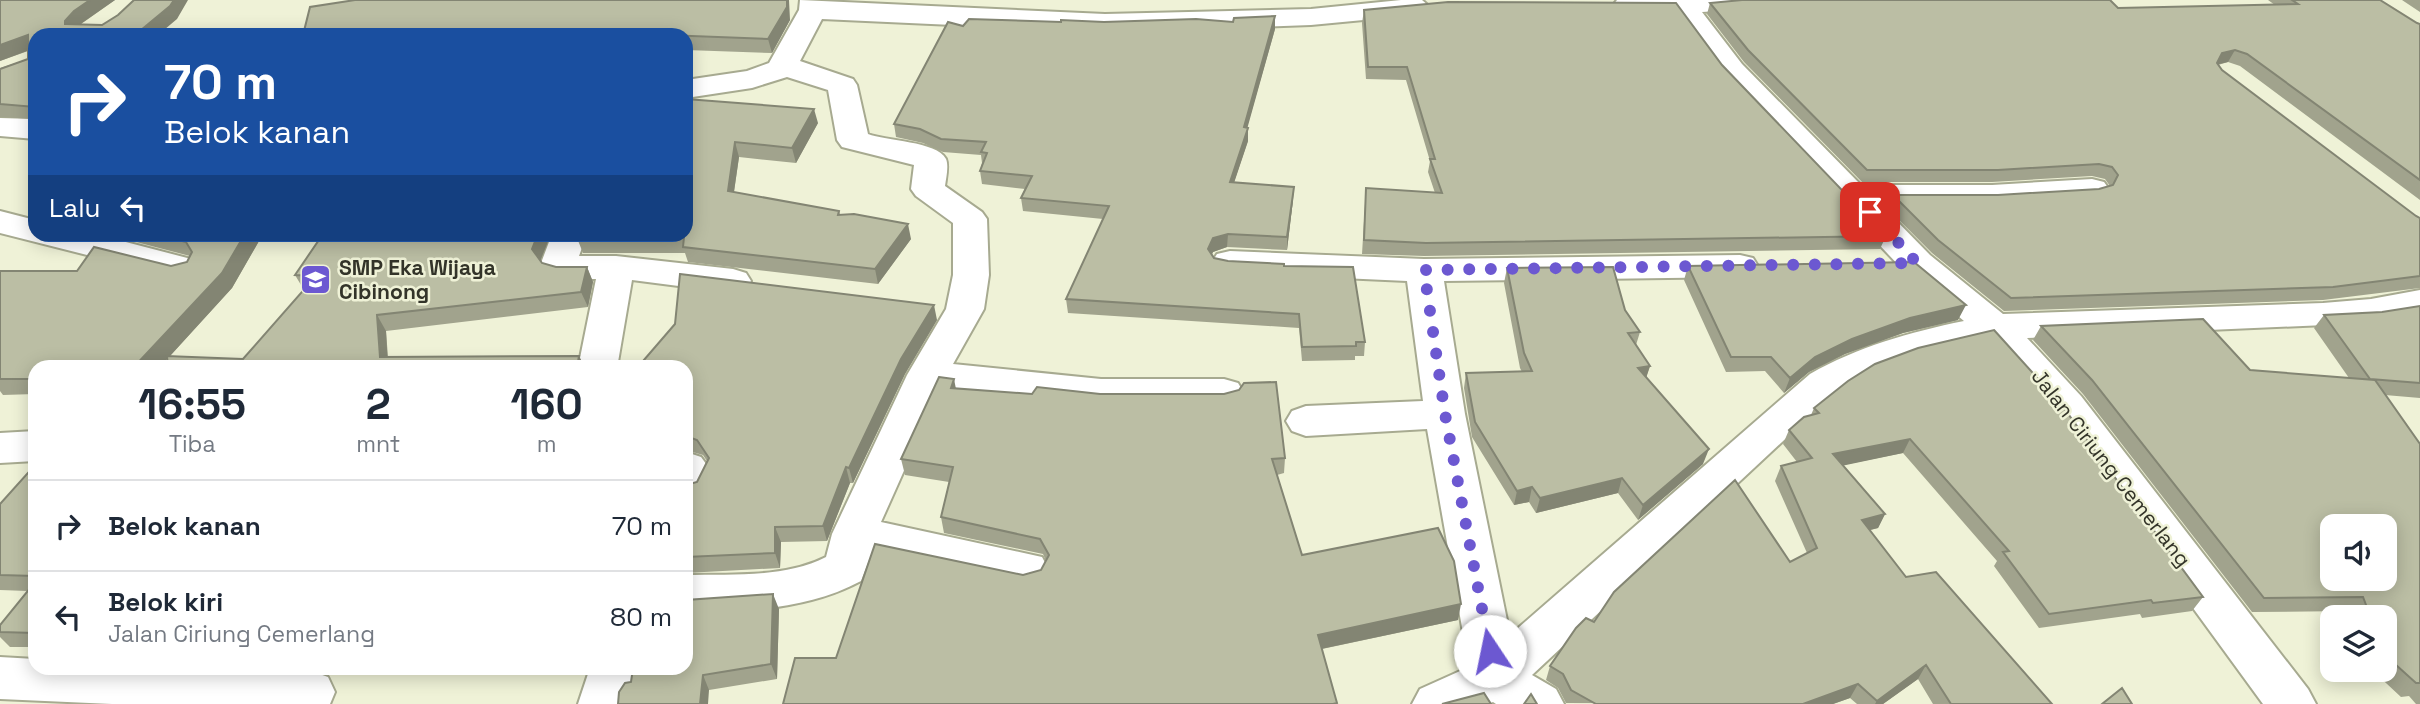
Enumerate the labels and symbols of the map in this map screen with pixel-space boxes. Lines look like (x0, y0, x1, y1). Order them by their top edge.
pin (1840, 182, 1900, 242)
place label: SMP Eka Wijaya Cibinong (339, 254, 496, 305)
school or university icon: SMP Eka Wijaya Cibinong (299, 263, 333, 297)
street label: Jalan Ciriung Cemerlang (2026, 363, 2197, 572)
position arrow (1453, 614, 1527, 688)

